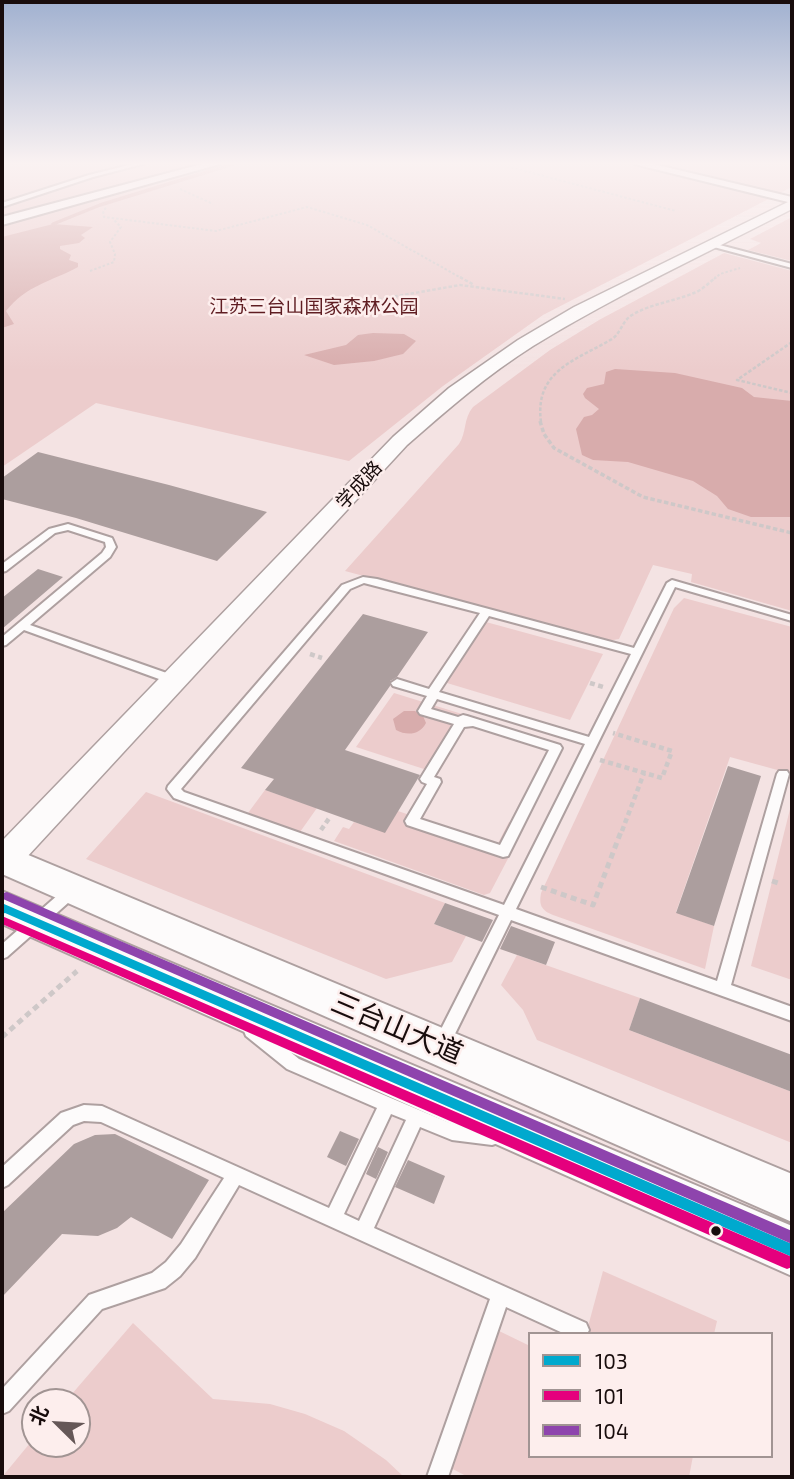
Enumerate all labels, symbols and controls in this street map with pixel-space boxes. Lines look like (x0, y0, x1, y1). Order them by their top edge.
park label: 江苏三台山国家森林公园 (210, 296, 418, 318)
street label: 学成路 (331, 456, 387, 514)
street label: 三台山大道 (326, 985, 468, 1071)
unlabelled marker (709, 1224, 723, 1238)
legend (528, 1332, 773, 1458)
text: 103 (595, 1348, 628, 1373)
text: 101 (595, 1383, 624, 1408)
north arrow (21, 1388, 91, 1458)
text: 北 (24, 1402, 53, 1428)
text: 104 (595, 1418, 629, 1443)

